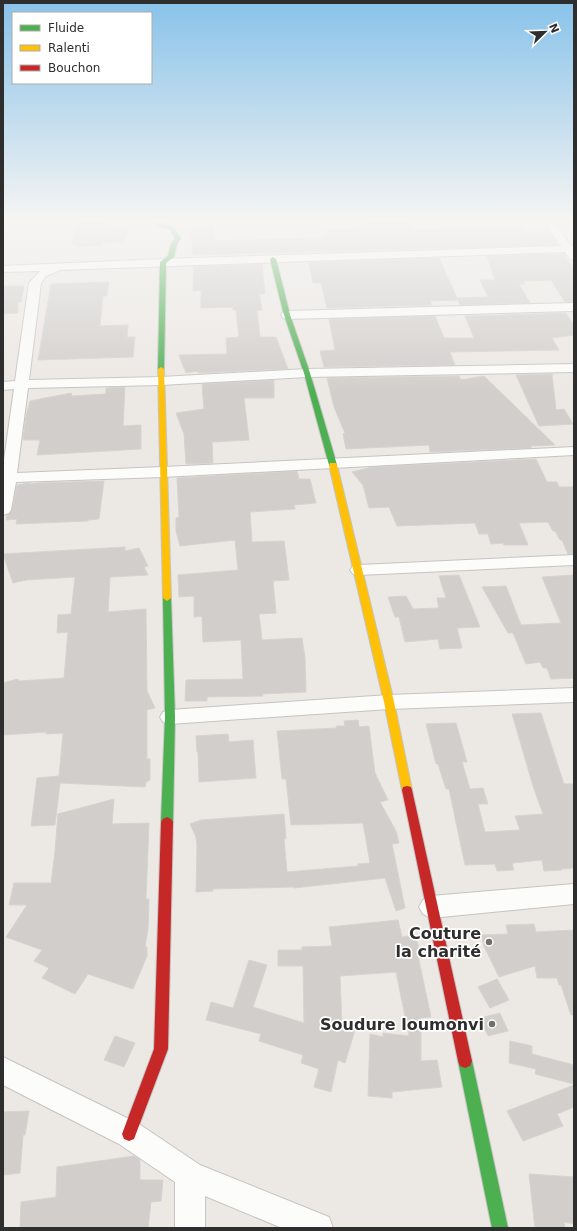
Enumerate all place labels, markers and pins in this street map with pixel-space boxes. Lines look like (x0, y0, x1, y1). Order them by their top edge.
place label: Couture la charité (396, 924, 481, 961)
marker: Couture la charité (484, 937, 494, 947)
place label: Soudure loumonvi (320, 1015, 484, 1034)
marker: Soudure loumonvi (487, 1019, 497, 1029)

